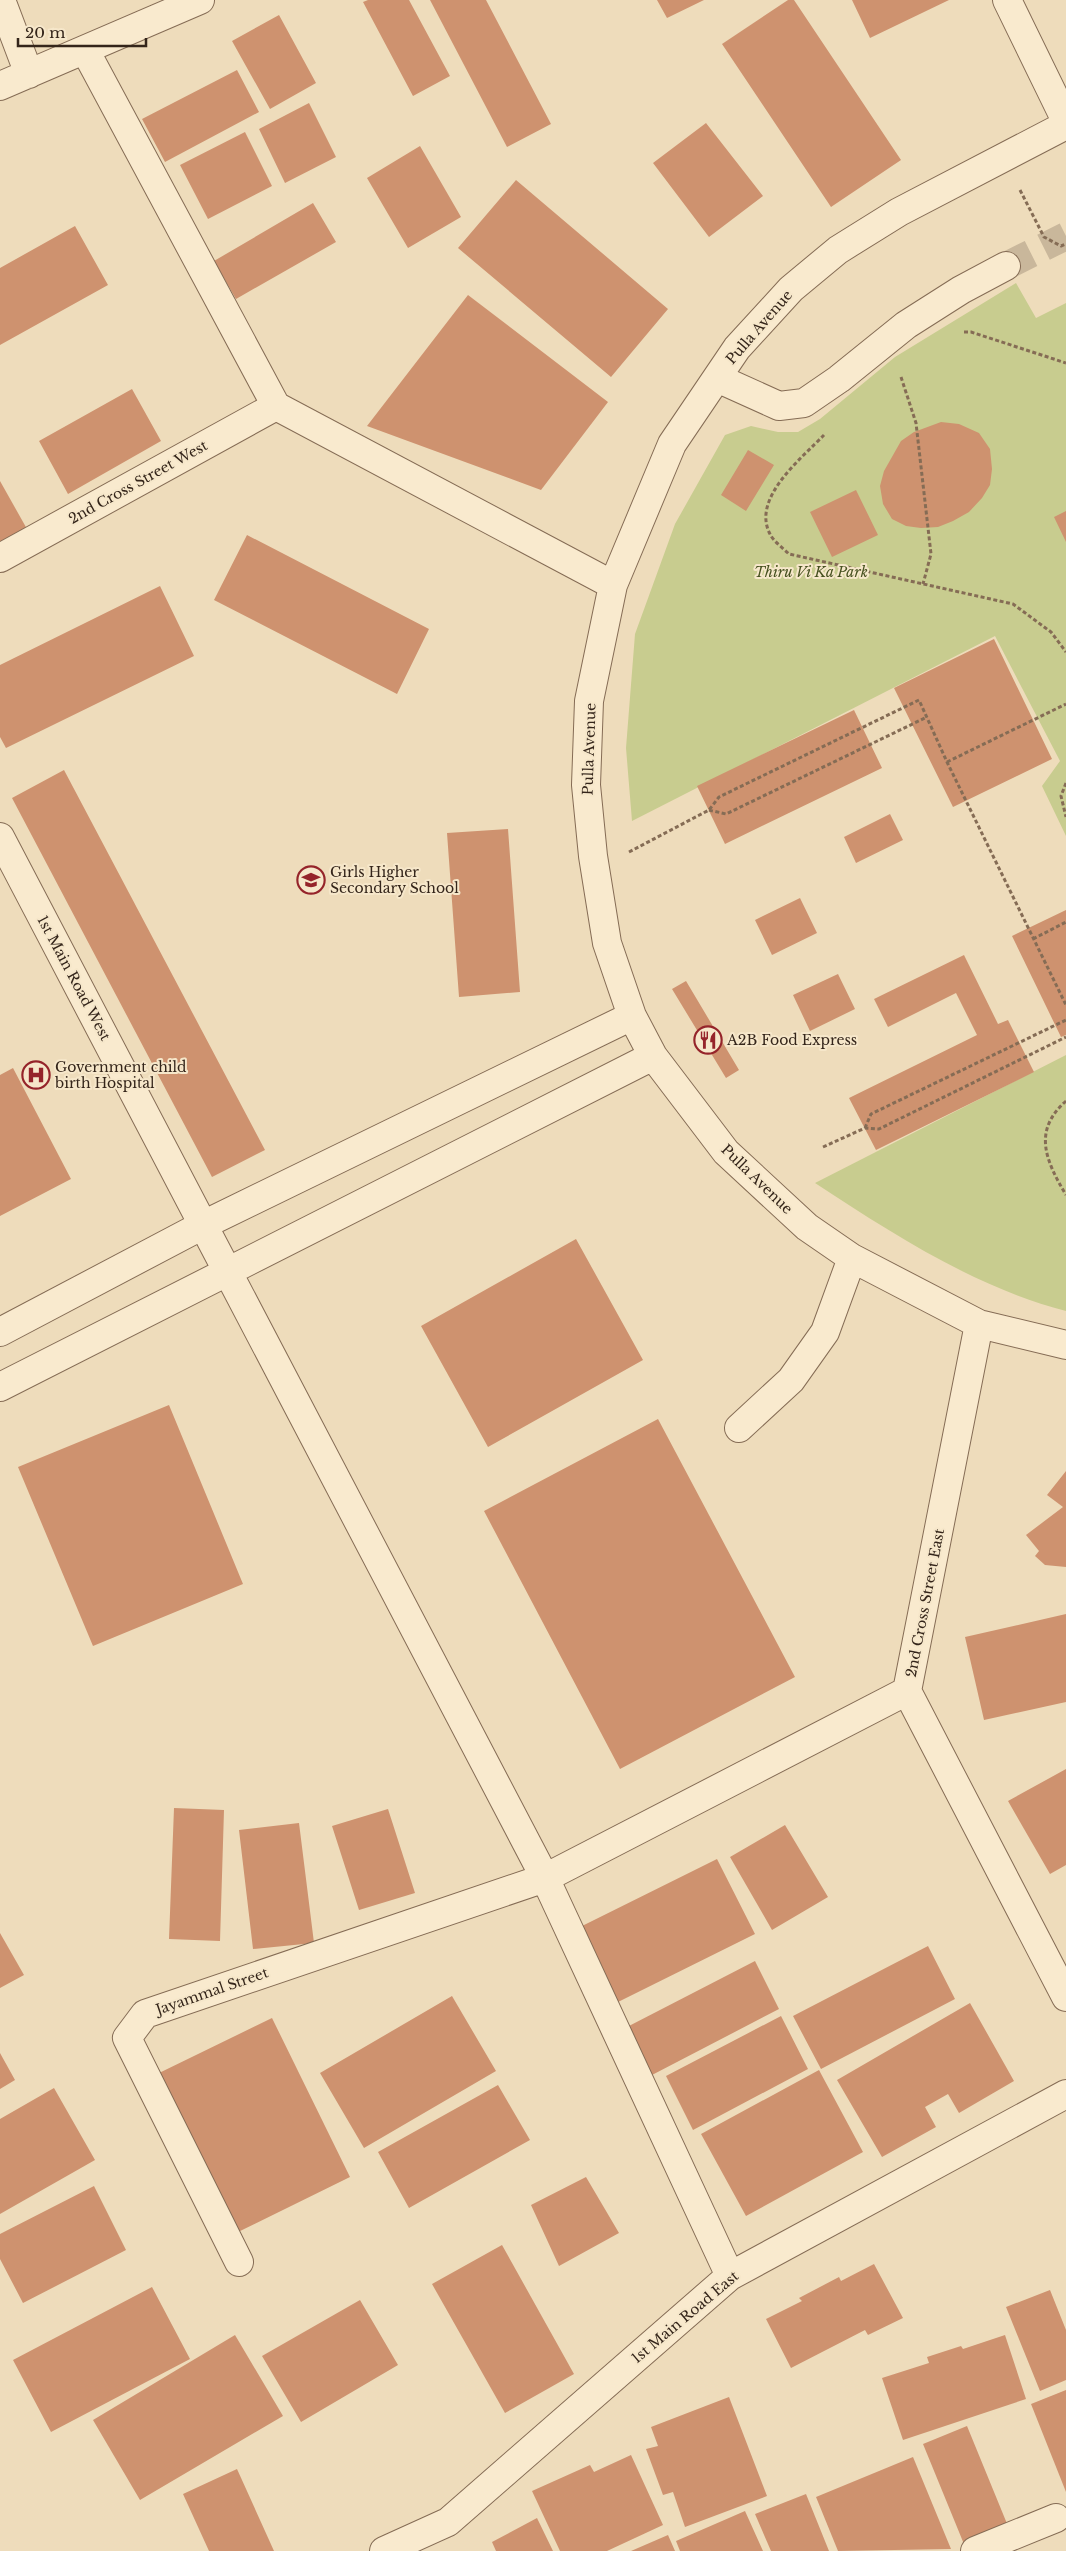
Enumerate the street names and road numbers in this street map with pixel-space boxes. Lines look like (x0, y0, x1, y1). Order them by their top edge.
street label: Pulla Avenue (722, 286, 796, 368)
street label: 2nd Cross Street West (65, 436, 211, 528)
street label: Pulla Avenue (578, 702, 600, 796)
street label: 1st Main Road West (33, 912, 115, 1044)
street label: Pulla Avenue (717, 1140, 797, 1218)
street label: 2nd Cross Street East (902, 1526, 948, 1679)
street label: Jayammal Street (152, 1963, 271, 2019)
street label: 1st Main Road East (628, 2267, 743, 2367)

